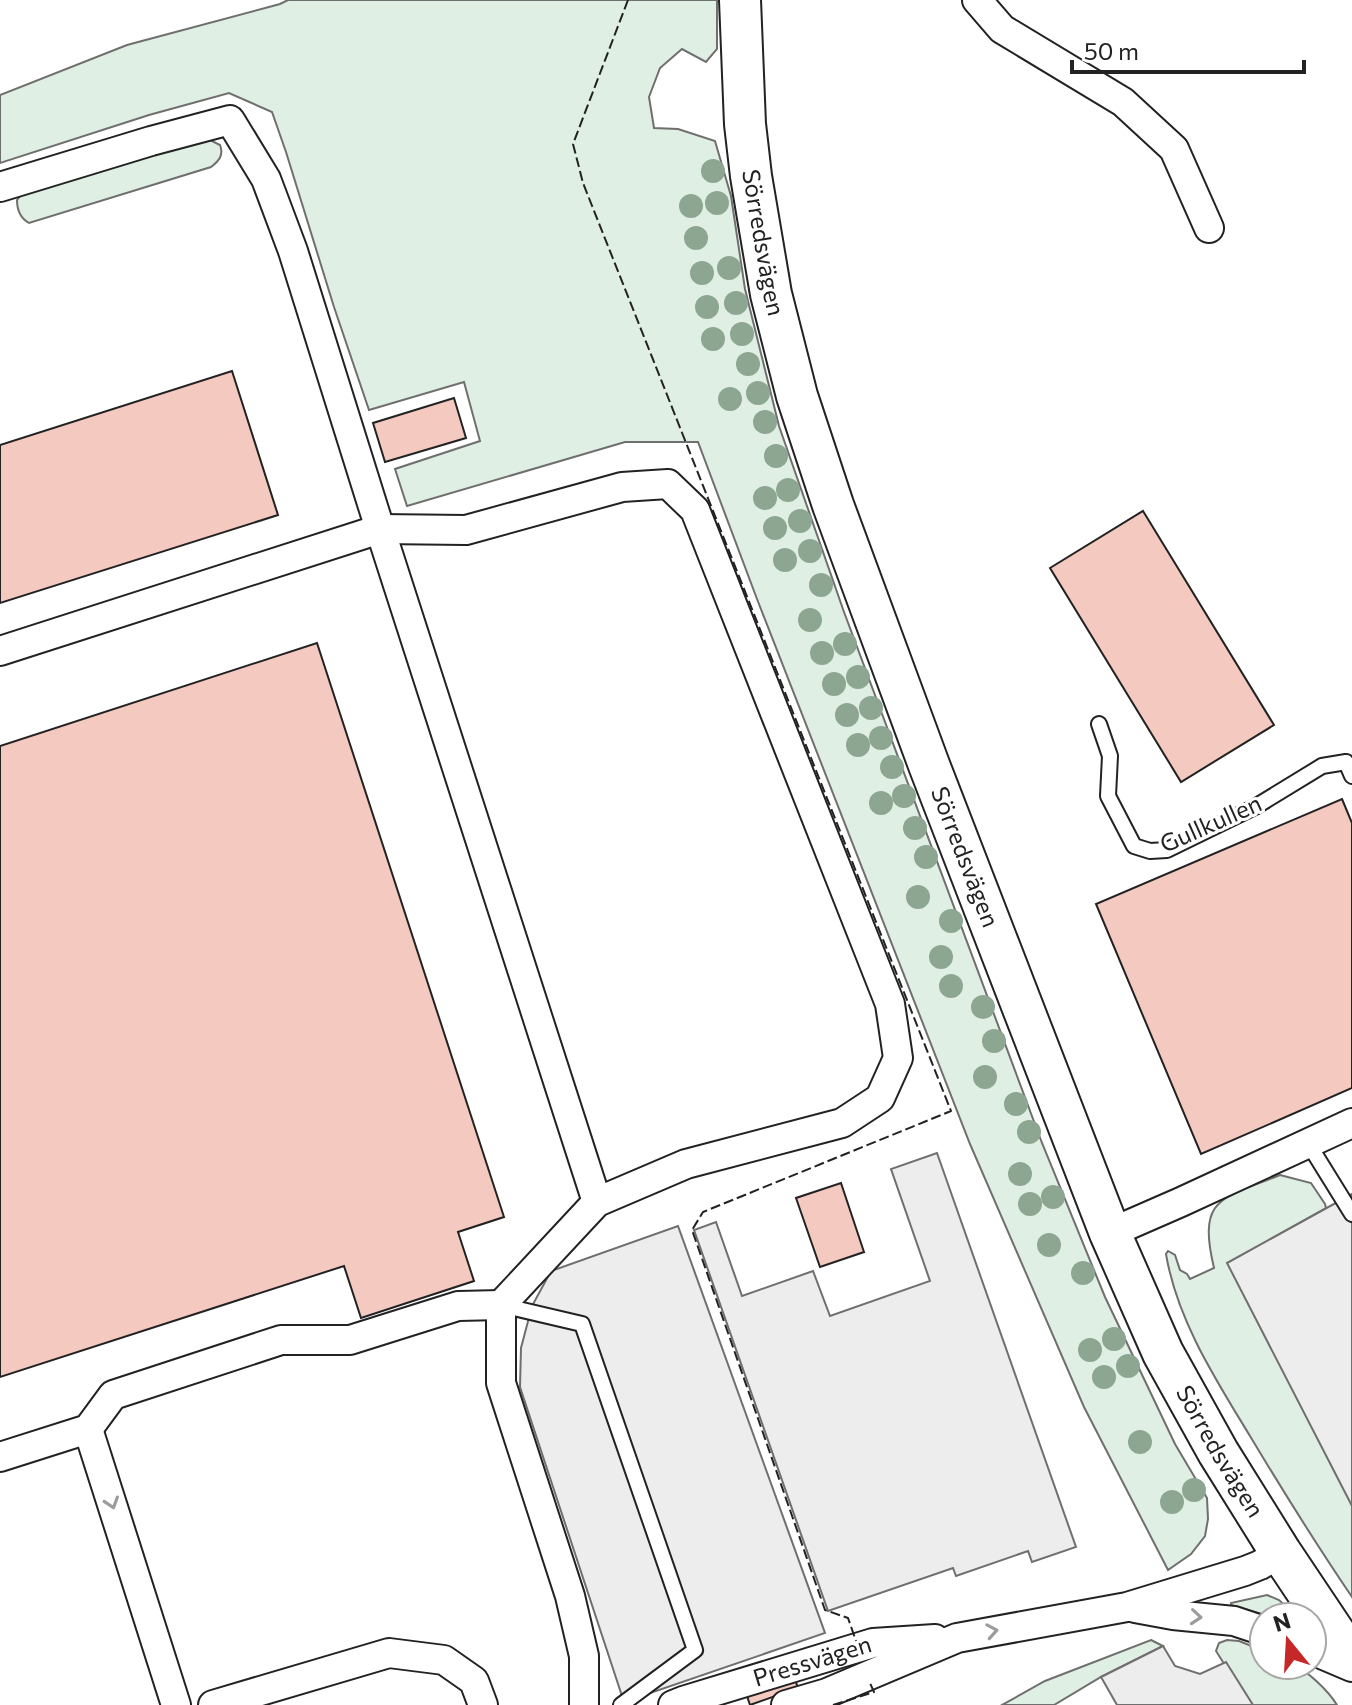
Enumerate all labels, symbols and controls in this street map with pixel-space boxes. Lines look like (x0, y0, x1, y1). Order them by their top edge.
scale bar (1072, 24, 1304, 74)
text: 50 m (1084, 36, 1139, 65)
street label: Sörredsvägen (737, 167, 792, 318)
street label: Sörredsvägen (926, 782, 1006, 931)
street label: Gullkullen (1155, 787, 1266, 858)
street label: Sörredsvägen (1171, 1380, 1271, 1522)
one-way arrow (102, 1495, 118, 1509)
north arrow (1248, 1601, 1328, 1681)
text: N (1270, 1606, 1294, 1637)
one-way arrow (1190, 1608, 1203, 1625)
one-way arrow (985, 1624, 998, 1641)
street label: Pressvägen (749, 1628, 875, 1692)

